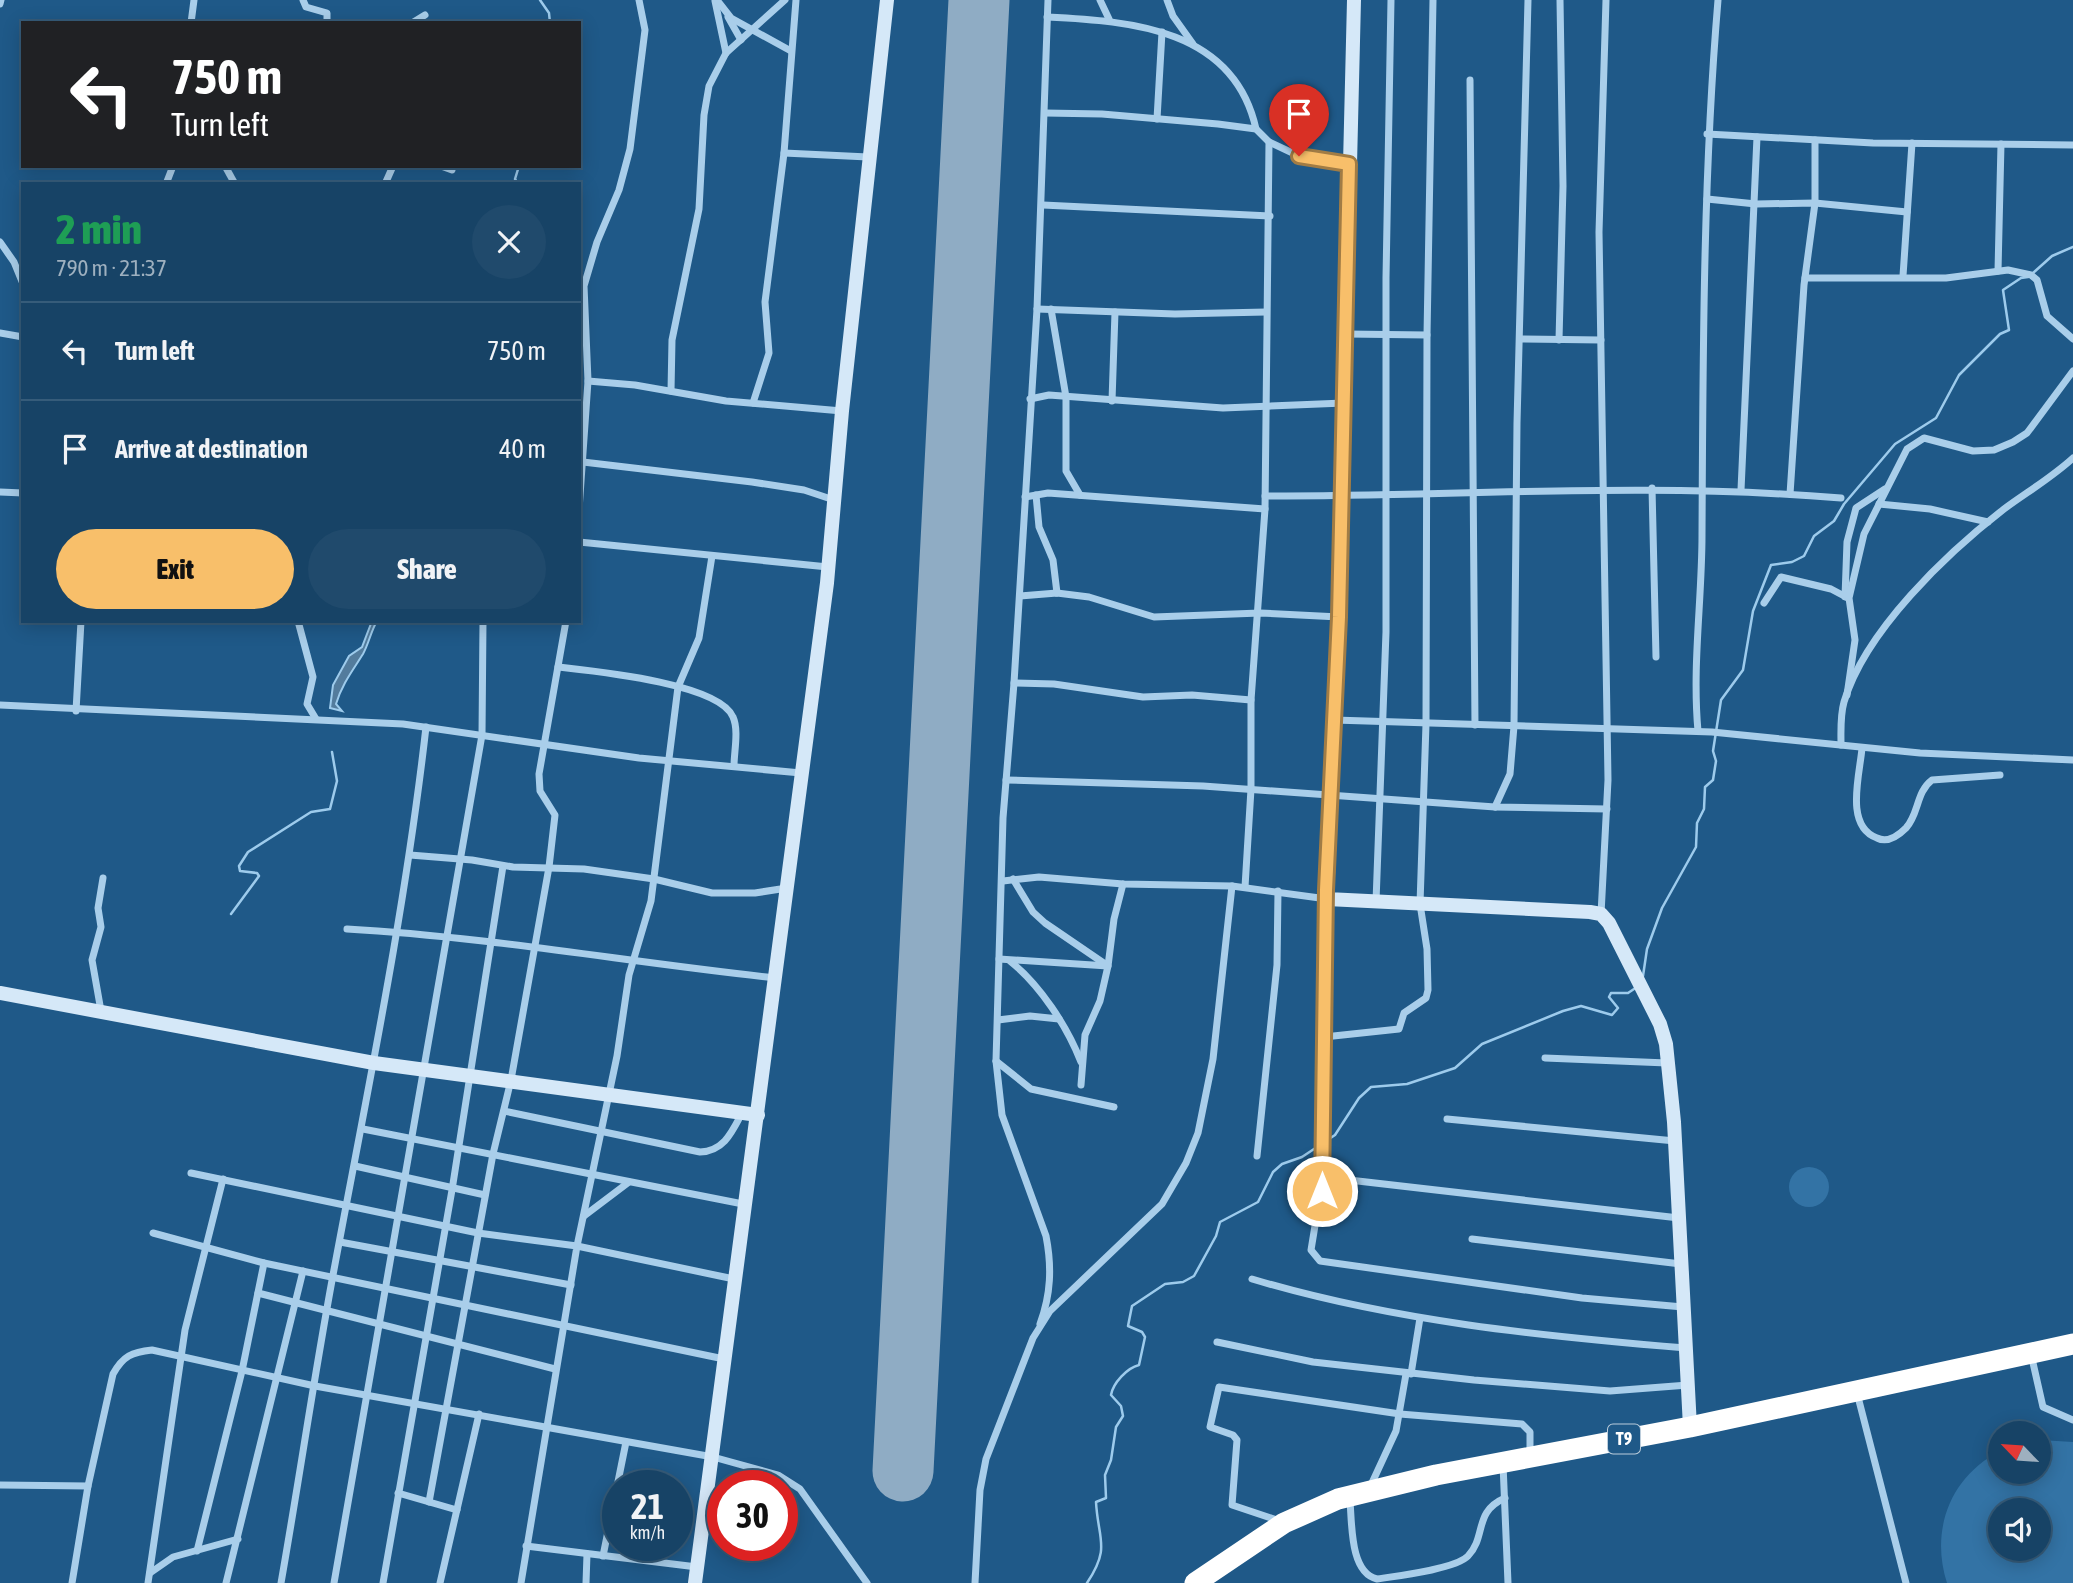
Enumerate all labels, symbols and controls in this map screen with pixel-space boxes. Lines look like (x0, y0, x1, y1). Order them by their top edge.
text: 750 m (171, 48, 282, 104)
icon: left (56, 49, 147, 140)
pin (1269, 84, 1329, 156)
icon: arrive (1280, 95, 1318, 133)
text: Turn left (171, 106, 269, 143)
text: 2 min (56, 205, 142, 253)
button: close (472, 205, 546, 279)
text: 790 m · 21:37 (56, 255, 167, 281)
icon: left (56, 332, 94, 370)
text: Turn left (115, 336, 195, 366)
text: 750 m (487, 336, 546, 366)
icon: arrive (56, 430, 94, 468)
text: Arrive at destination (115, 434, 308, 464)
text: 40 m (499, 434, 546, 464)
button: Exit (56, 529, 294, 609)
button: Share (308, 529, 546, 609)
position arrow (1285, 1154, 1359, 1228)
north arrow (1988, 1421, 2051, 1484)
map controls (1988, 1421, 2051, 1561)
road number: T9 (1608, 1424, 1640, 1454)
speed limit sign: 30 (707, 1470, 798, 1561)
text: 21 (631, 1486, 664, 1526)
button: sound (1988, 1498, 2051, 1561)
text: km/h (630, 1522, 665, 1543)

